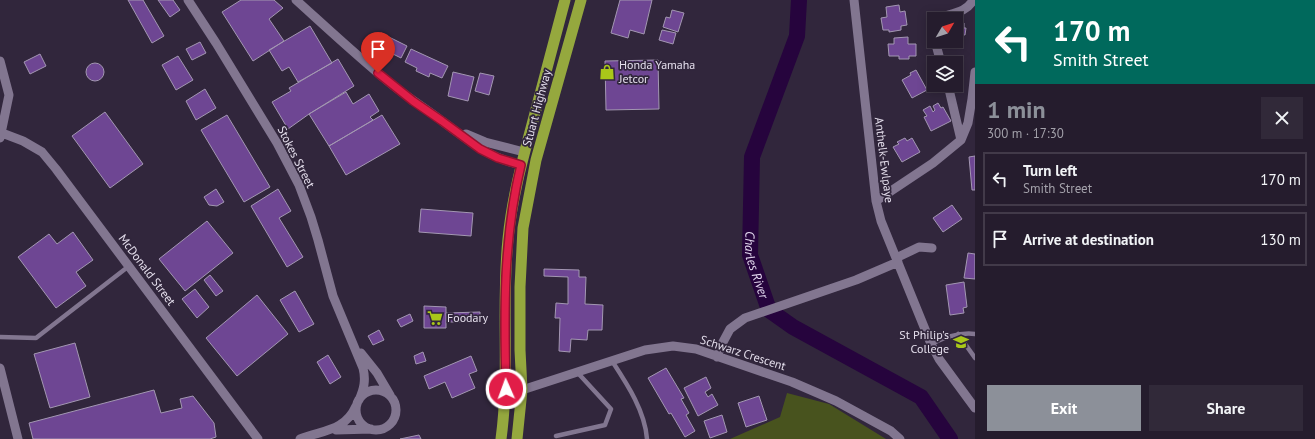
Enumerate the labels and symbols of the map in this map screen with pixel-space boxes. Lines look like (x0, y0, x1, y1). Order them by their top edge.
north arrow (927, 12, 963, 48)
pin (361, 32, 395, 73)
place label: Honda Yamaha Jetcor (618, 57, 695, 86)
shop icon: Honda Yamaha Jetcor (598, 63, 616, 81)
street label: Stuart Highway (519, 67, 554, 148)
street label: Anthelk-Ewlpaye (872, 116, 897, 204)
street label: Stokes Street (274, 123, 318, 190)
street label: McDonald Street (116, 231, 179, 308)
water label: Charles River (741, 231, 773, 302)
supermarket icon: Foodary (426, 309, 444, 327)
place label: Foodary (447, 310, 489, 325)
place label: St Philip's College (899, 327, 949, 356)
street label: Schwarz Crescent (698, 332, 788, 373)
school or university icon: St Philip's College (952, 333, 970, 351)
position arrow (485, 368, 527, 410)

